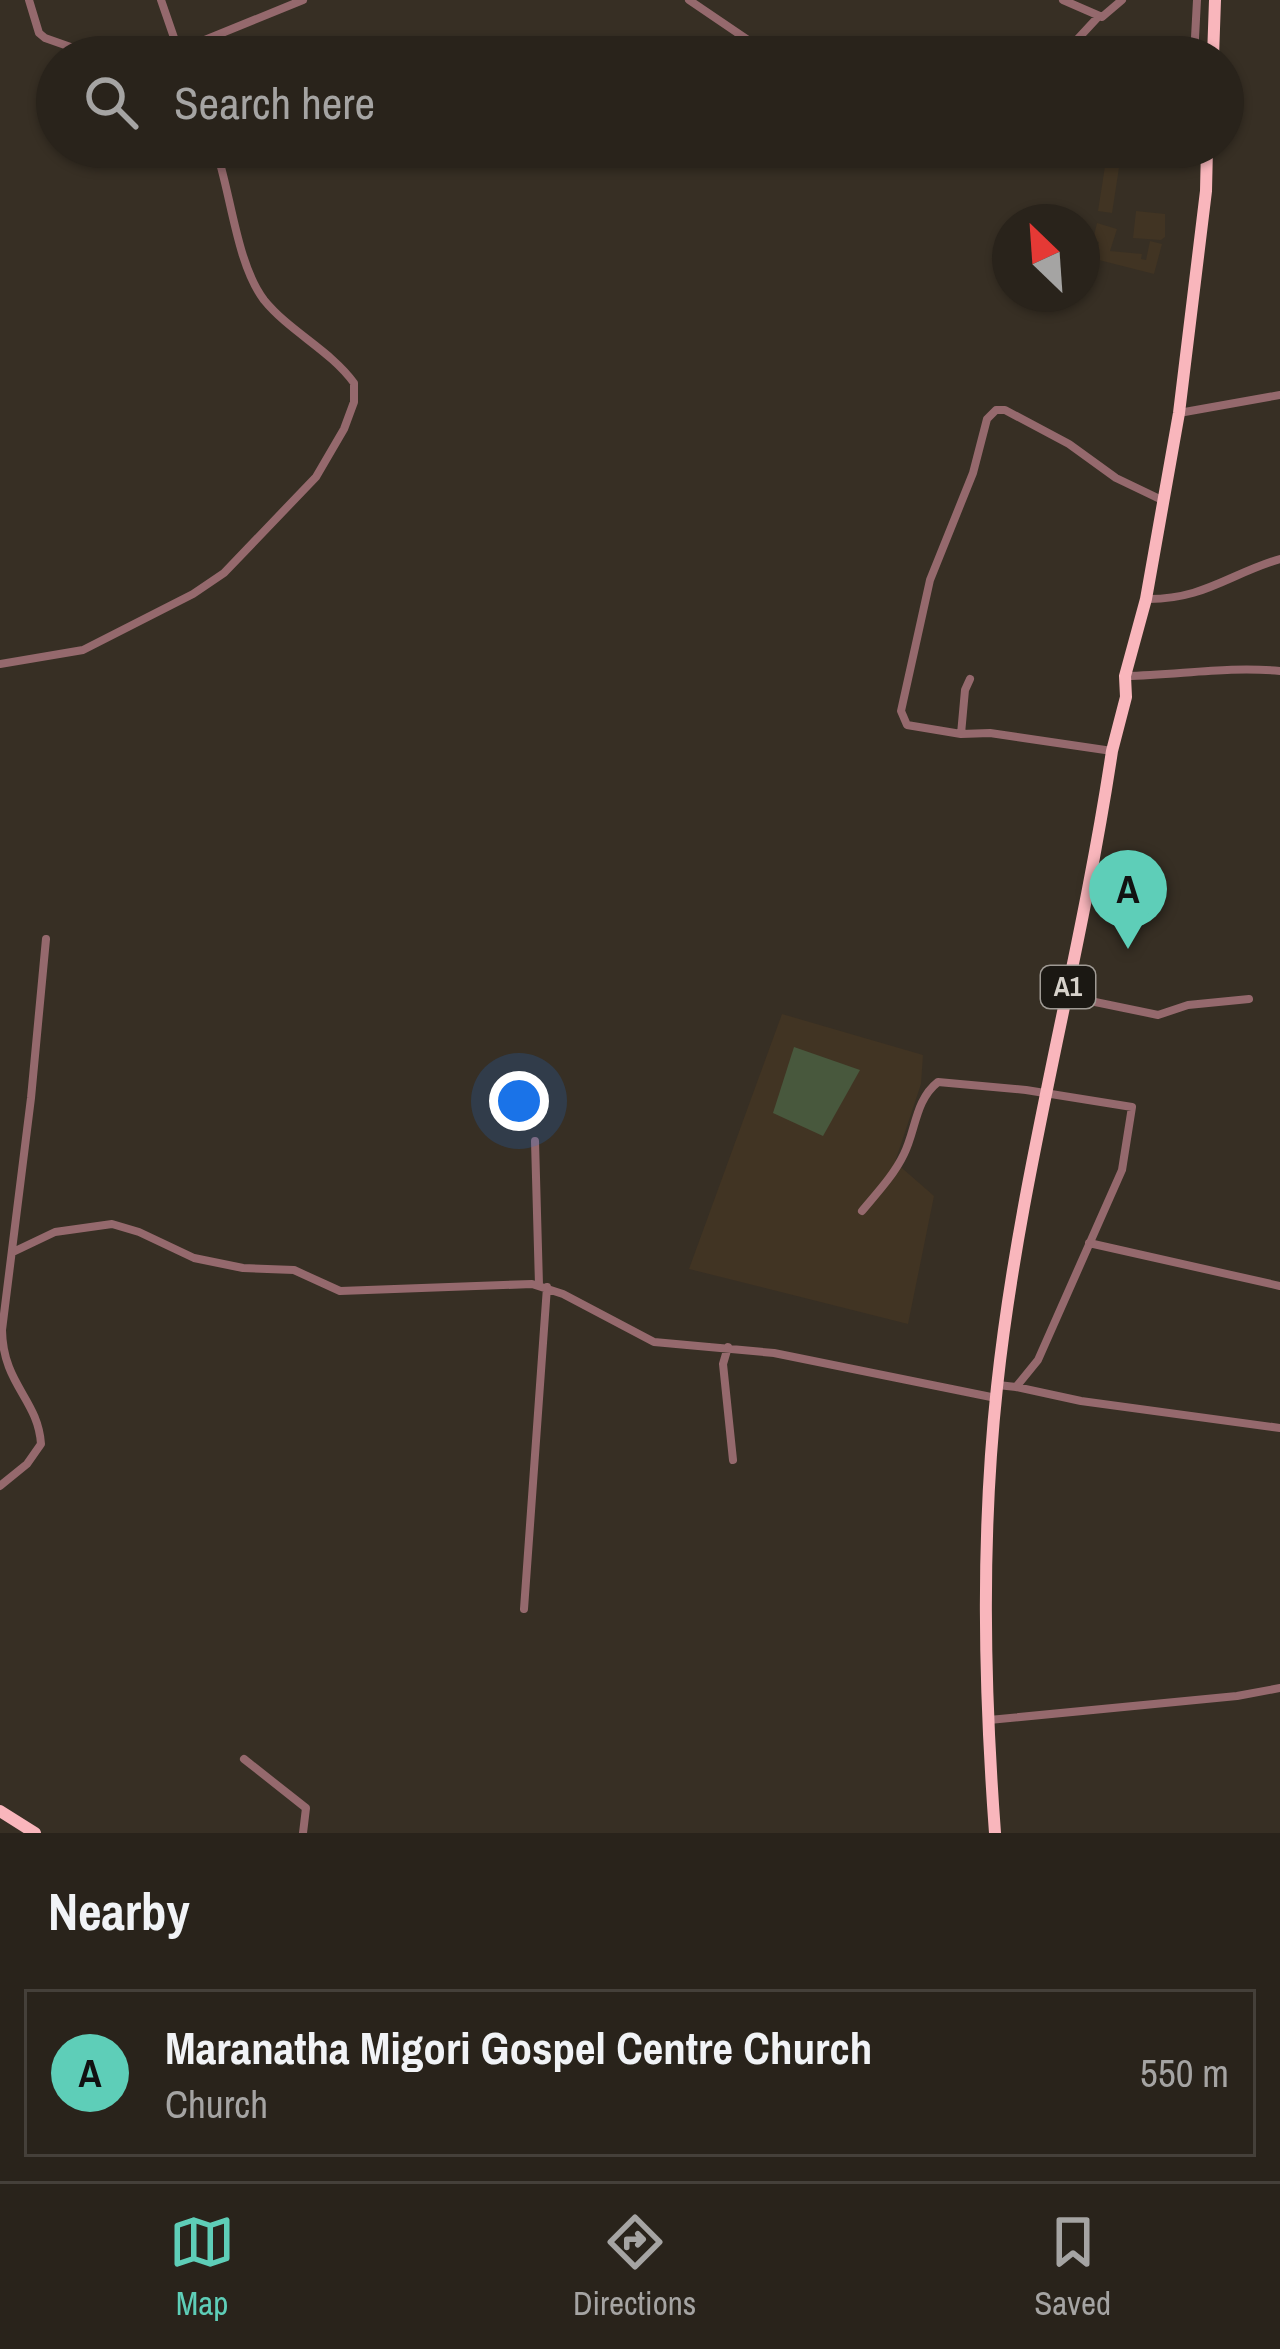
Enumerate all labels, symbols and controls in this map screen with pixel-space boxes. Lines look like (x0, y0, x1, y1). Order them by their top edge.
search box (36, 36, 1244, 168)
icon: search (78, 69, 144, 135)
text: Search here (174, 72, 375, 133)
north arrow (992, 204, 1100, 312)
pin: A (1089, 850, 1167, 949)
road number: A1 (1041, 966, 1095, 1008)
your location (489, 1071, 549, 1131)
text: Nearby (48, 1877, 190, 1946)
text: Maranatha Migori Gospel Centre Church (165, 2017, 872, 2078)
text: A (78, 2047, 102, 2099)
text: 550 m (1140, 2047, 1229, 2099)
text: Church (165, 2078, 268, 2130)
tab: Map (169, 2209, 235, 2325)
tab: Directions (573, 2209, 696, 2325)
tab: Saved (1034, 2209, 1111, 2325)

